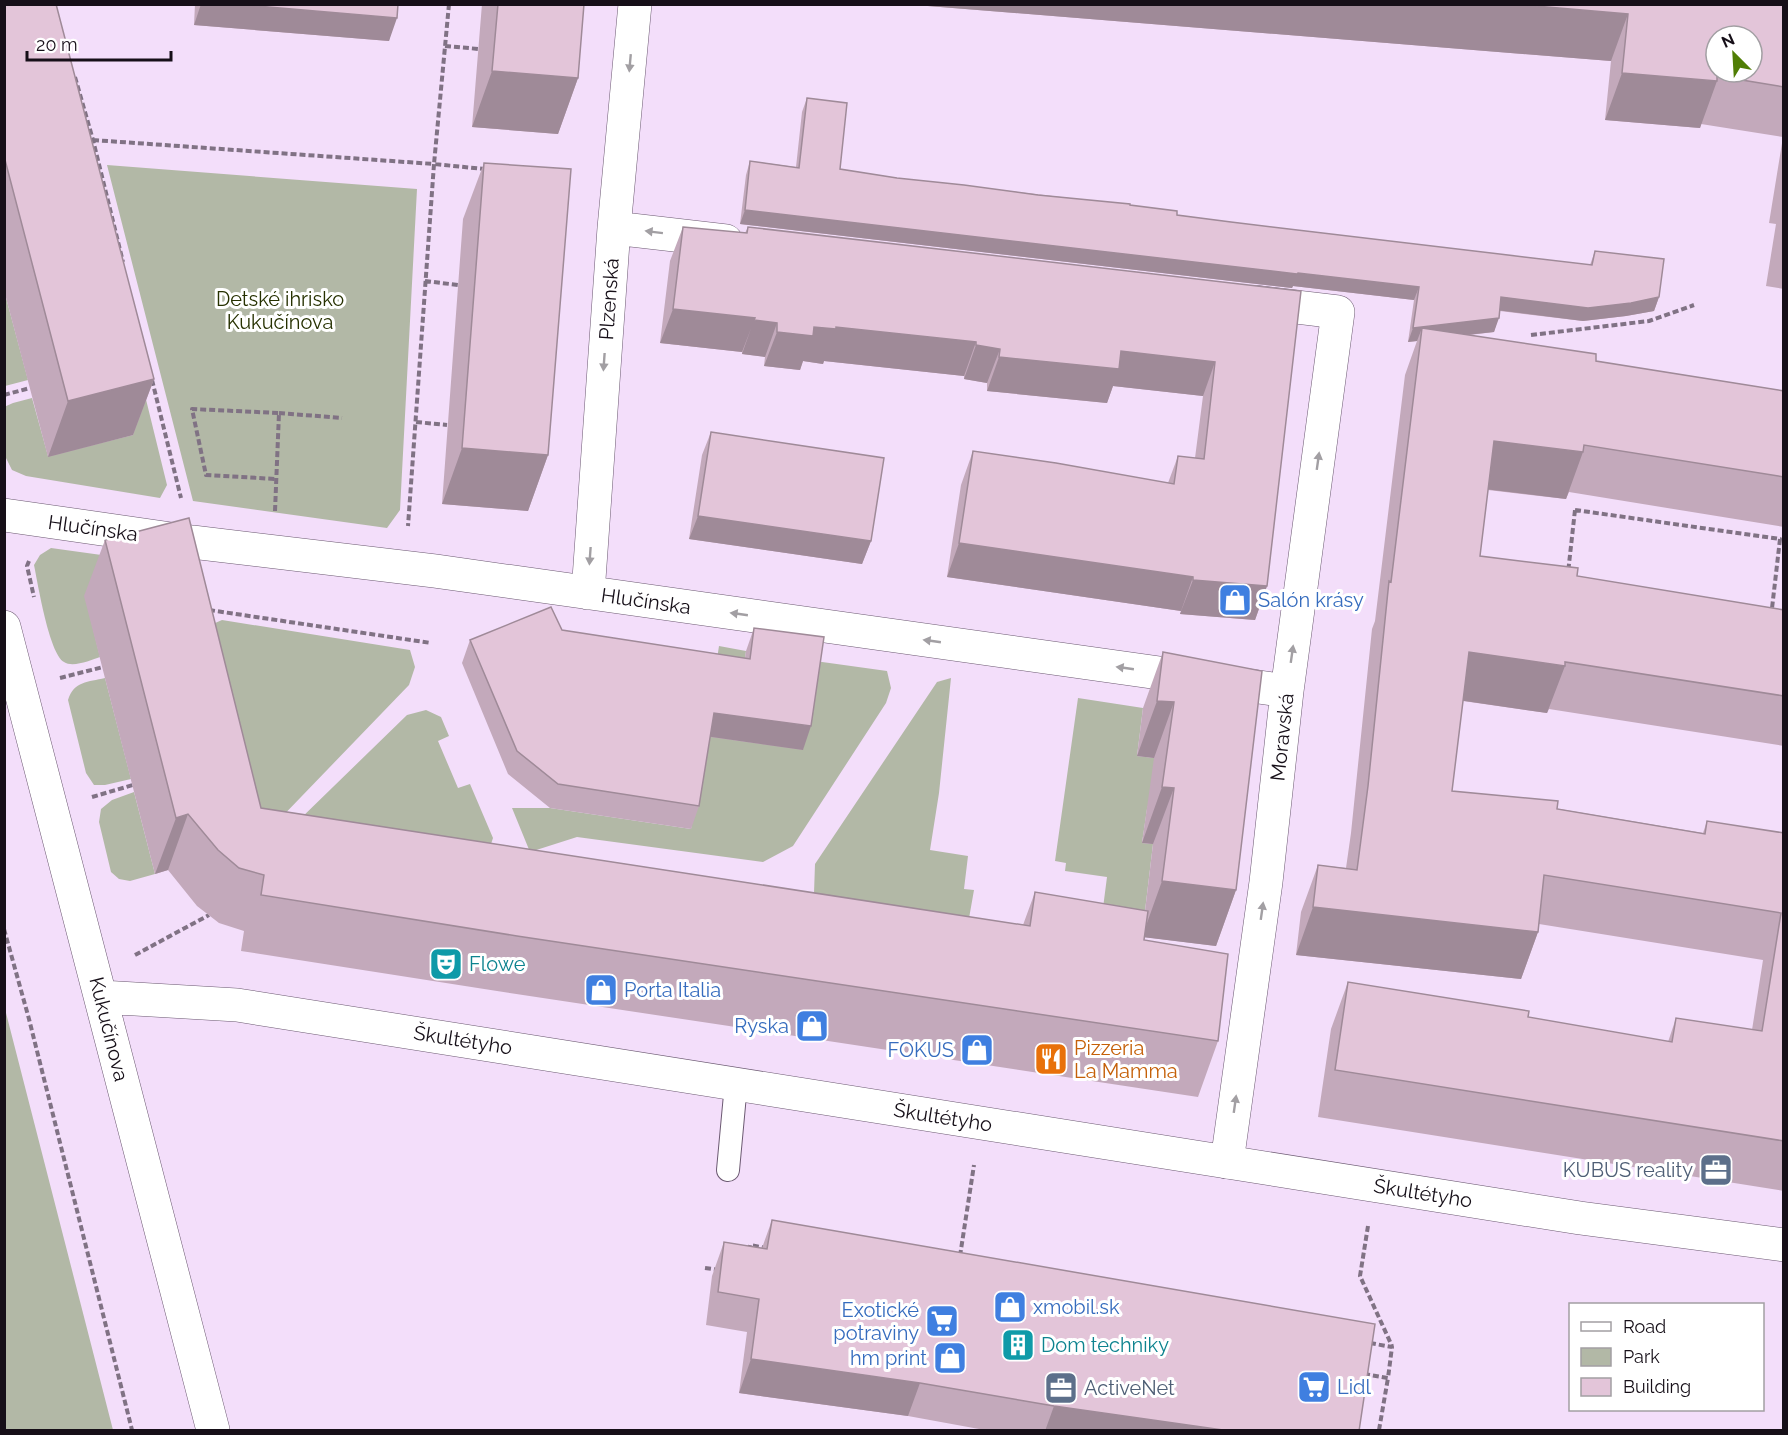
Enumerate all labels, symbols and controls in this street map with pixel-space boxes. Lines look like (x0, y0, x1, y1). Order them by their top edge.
scale bar (27, 24, 171, 62)
north arrow (1704, 24, 1764, 84)
text: N (1719, 30, 1738, 52)
text: 20 m (36, 34, 78, 55)
one-way arrow (625, 53, 635, 72)
one-way arrow (645, 228, 664, 237)
street label: Plzenská (594, 257, 624, 341)
park label: Detské ihrisko Kukučínova (216, 287, 344, 334)
one-way arrow (599, 352, 609, 371)
one-way arrow (1313, 452, 1322, 471)
street label: Hlučínska (47, 510, 139, 546)
one-way arrow (585, 547, 595, 566)
shop icon: Salón krásy (1217, 582, 1253, 618)
street label: Hlučínska (600, 583, 692, 619)
place label: Salón krásy (1258, 588, 1364, 612)
one-way arrow (729, 609, 748, 619)
one-way arrow (922, 636, 941, 645)
one-way arrow (1287, 645, 1296, 664)
one-way arrow (1115, 663, 1134, 672)
street label: Moravská (1265, 692, 1299, 782)
one-way arrow (1258, 901, 1267, 920)
theatre icon: Flowe (428, 946, 464, 982)
place label: Flowe (469, 952, 526, 976)
shop icon: Porta Italia (583, 972, 619, 1008)
street label: Kukučínova (84, 974, 134, 1084)
place label: Porta Italia (624, 978, 721, 1002)
shop icon: Ryska (794, 1008, 830, 1044)
place label: Ryska (734, 1014, 789, 1038)
street label: Škultétyho (412, 1019, 514, 1060)
shop icon: FOKUS (959, 1032, 995, 1068)
place label: Pizzeria La Mamma (1074, 1036, 1178, 1083)
place label: FOKUS (887, 1038, 954, 1062)
restaurant icon: Pizzeria La Mamma (1033, 1041, 1069, 1077)
one-way arrow (1231, 1094, 1240, 1113)
street label: Škultétyho (892, 1096, 994, 1137)
office icon: KUBUS reality (1698, 1152, 1734, 1188)
place label: KUBUS reality (1563, 1158, 1693, 1182)
street label: Škultétyho (1372, 1172, 1474, 1213)
shop icon: xmobil.sk (992, 1289, 1028, 1325)
place label: xmobil.sk (1033, 1295, 1120, 1319)
place label: Exotické potraviny (833, 1298, 919, 1345)
supermarket icon: Exotické potraviny (924, 1303, 960, 1339)
legend (1569, 1303, 1764, 1411)
text: Road (1623, 1316, 1666, 1337)
building icon: Dom techniky (1000, 1327, 1036, 1363)
place label: Dom techniky (1041, 1333, 1169, 1357)
shop icon: hm print (932, 1340, 968, 1376)
place label: hm print (850, 1346, 927, 1370)
text: Park (1623, 1346, 1660, 1367)
supermarket icon: Lidl (1296, 1369, 1332, 1405)
office icon: ActiveNet (1043, 1370, 1079, 1406)
place label: Lidl (1337, 1375, 1371, 1399)
place label: ActiveNet (1084, 1376, 1175, 1400)
text: Building (1623, 1376, 1691, 1397)

